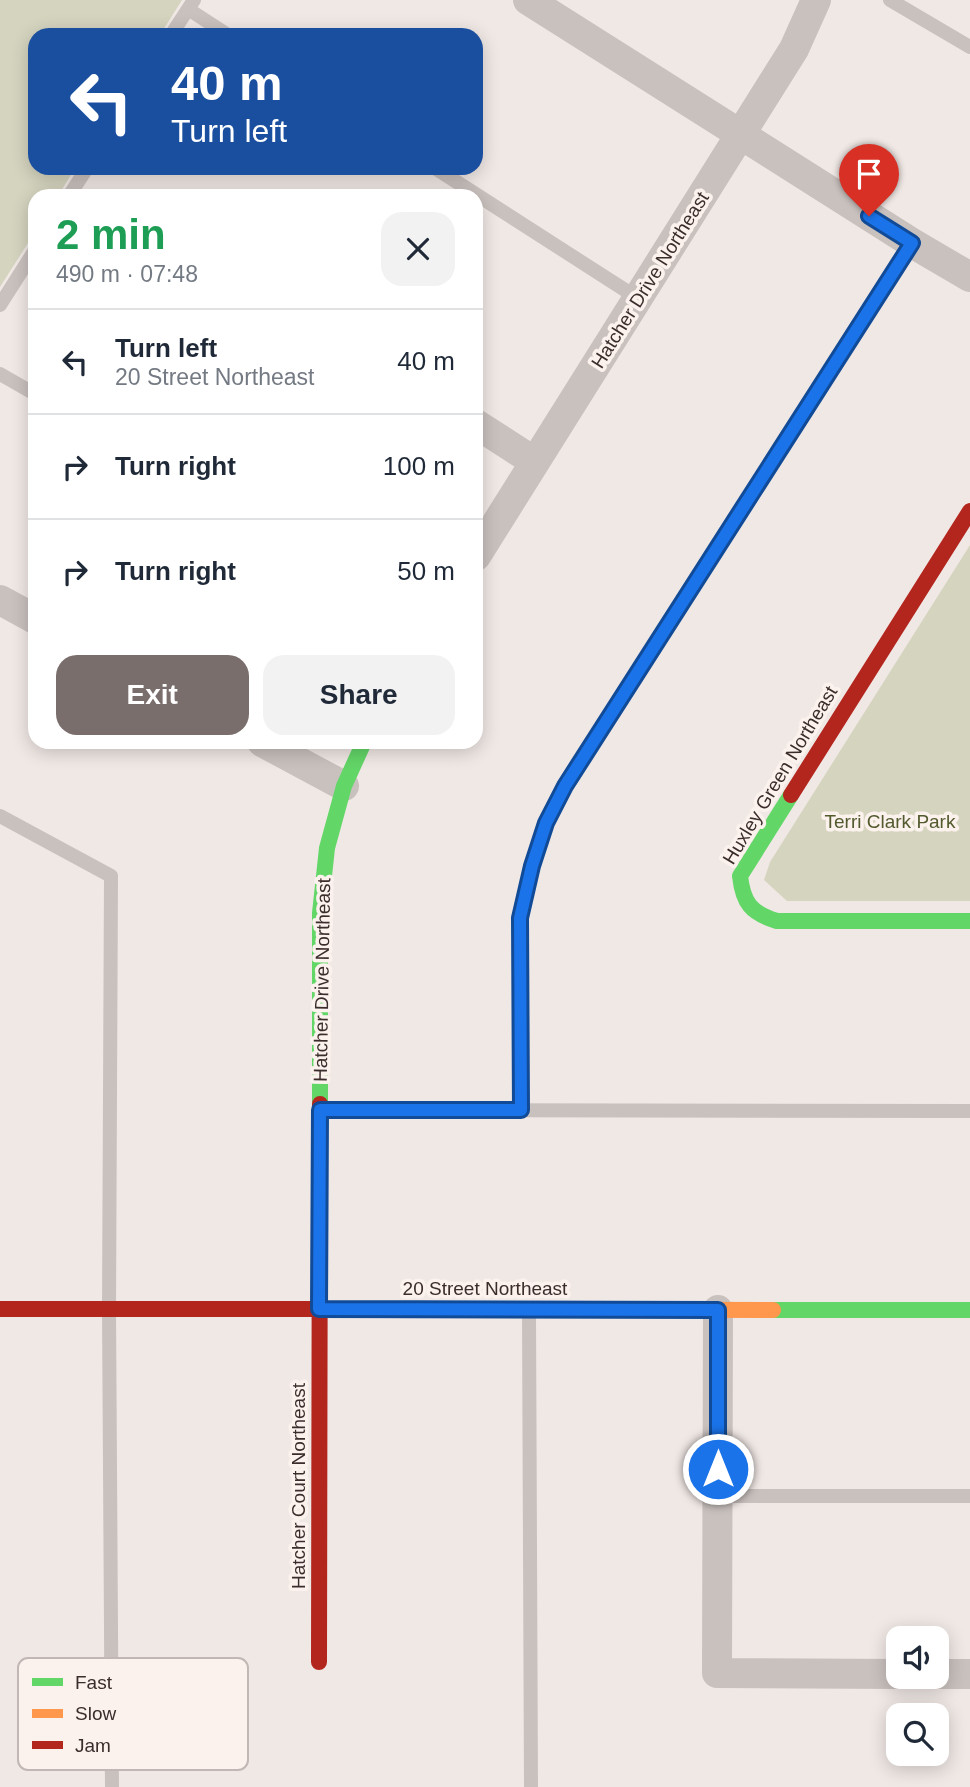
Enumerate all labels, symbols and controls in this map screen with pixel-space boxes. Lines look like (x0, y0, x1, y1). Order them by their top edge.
icon: left (56, 56, 147, 147)
text: 40 m (171, 56, 283, 110)
text: Turn left (171, 113, 287, 149)
pin (839, 144, 899, 216)
icon: arrive (850, 155, 888, 193)
street label: Hatcher Drive Northeast (587, 187, 713, 372)
text: 2 min (56, 211, 166, 258)
button: close (381, 212, 455, 286)
text: 490 m · 07:48 (56, 261, 198, 287)
text: Turn left (115, 333, 217, 363)
icon: left (56, 343, 94, 381)
text: 40 m (397, 346, 455, 376)
text: 20 Street Northeast (115, 364, 314, 390)
icon: right (56, 448, 94, 486)
text: Turn right (115, 451, 236, 481)
text: 100 m (383, 451, 455, 481)
icon: right (56, 553, 94, 591)
text: Turn right (115, 556, 236, 586)
text: 50 m (397, 556, 455, 586)
button: Exit (56, 655, 249, 735)
button: Share (263, 655, 455, 735)
street label: Huxley Green Northeast (719, 682, 842, 868)
park label: Terri Clark Park (825, 811, 956, 832)
street label: Hatcher Drive Northeast (310, 877, 334, 1082)
street label: 20 Street Northeast (403, 1278, 568, 1299)
street label: Hatcher Court Northeast (288, 1382, 309, 1589)
position arrow (681, 1432, 755, 1506)
map controls (886, 1626, 949, 1766)
button: sound (886, 1626, 949, 1689)
legend (18, 1658, 248, 1770)
text: Fast (75, 1672, 113, 1693)
text: Slow (75, 1703, 116, 1724)
button: search (886, 1703, 949, 1766)
text: Jam (75, 1735, 111, 1756)

